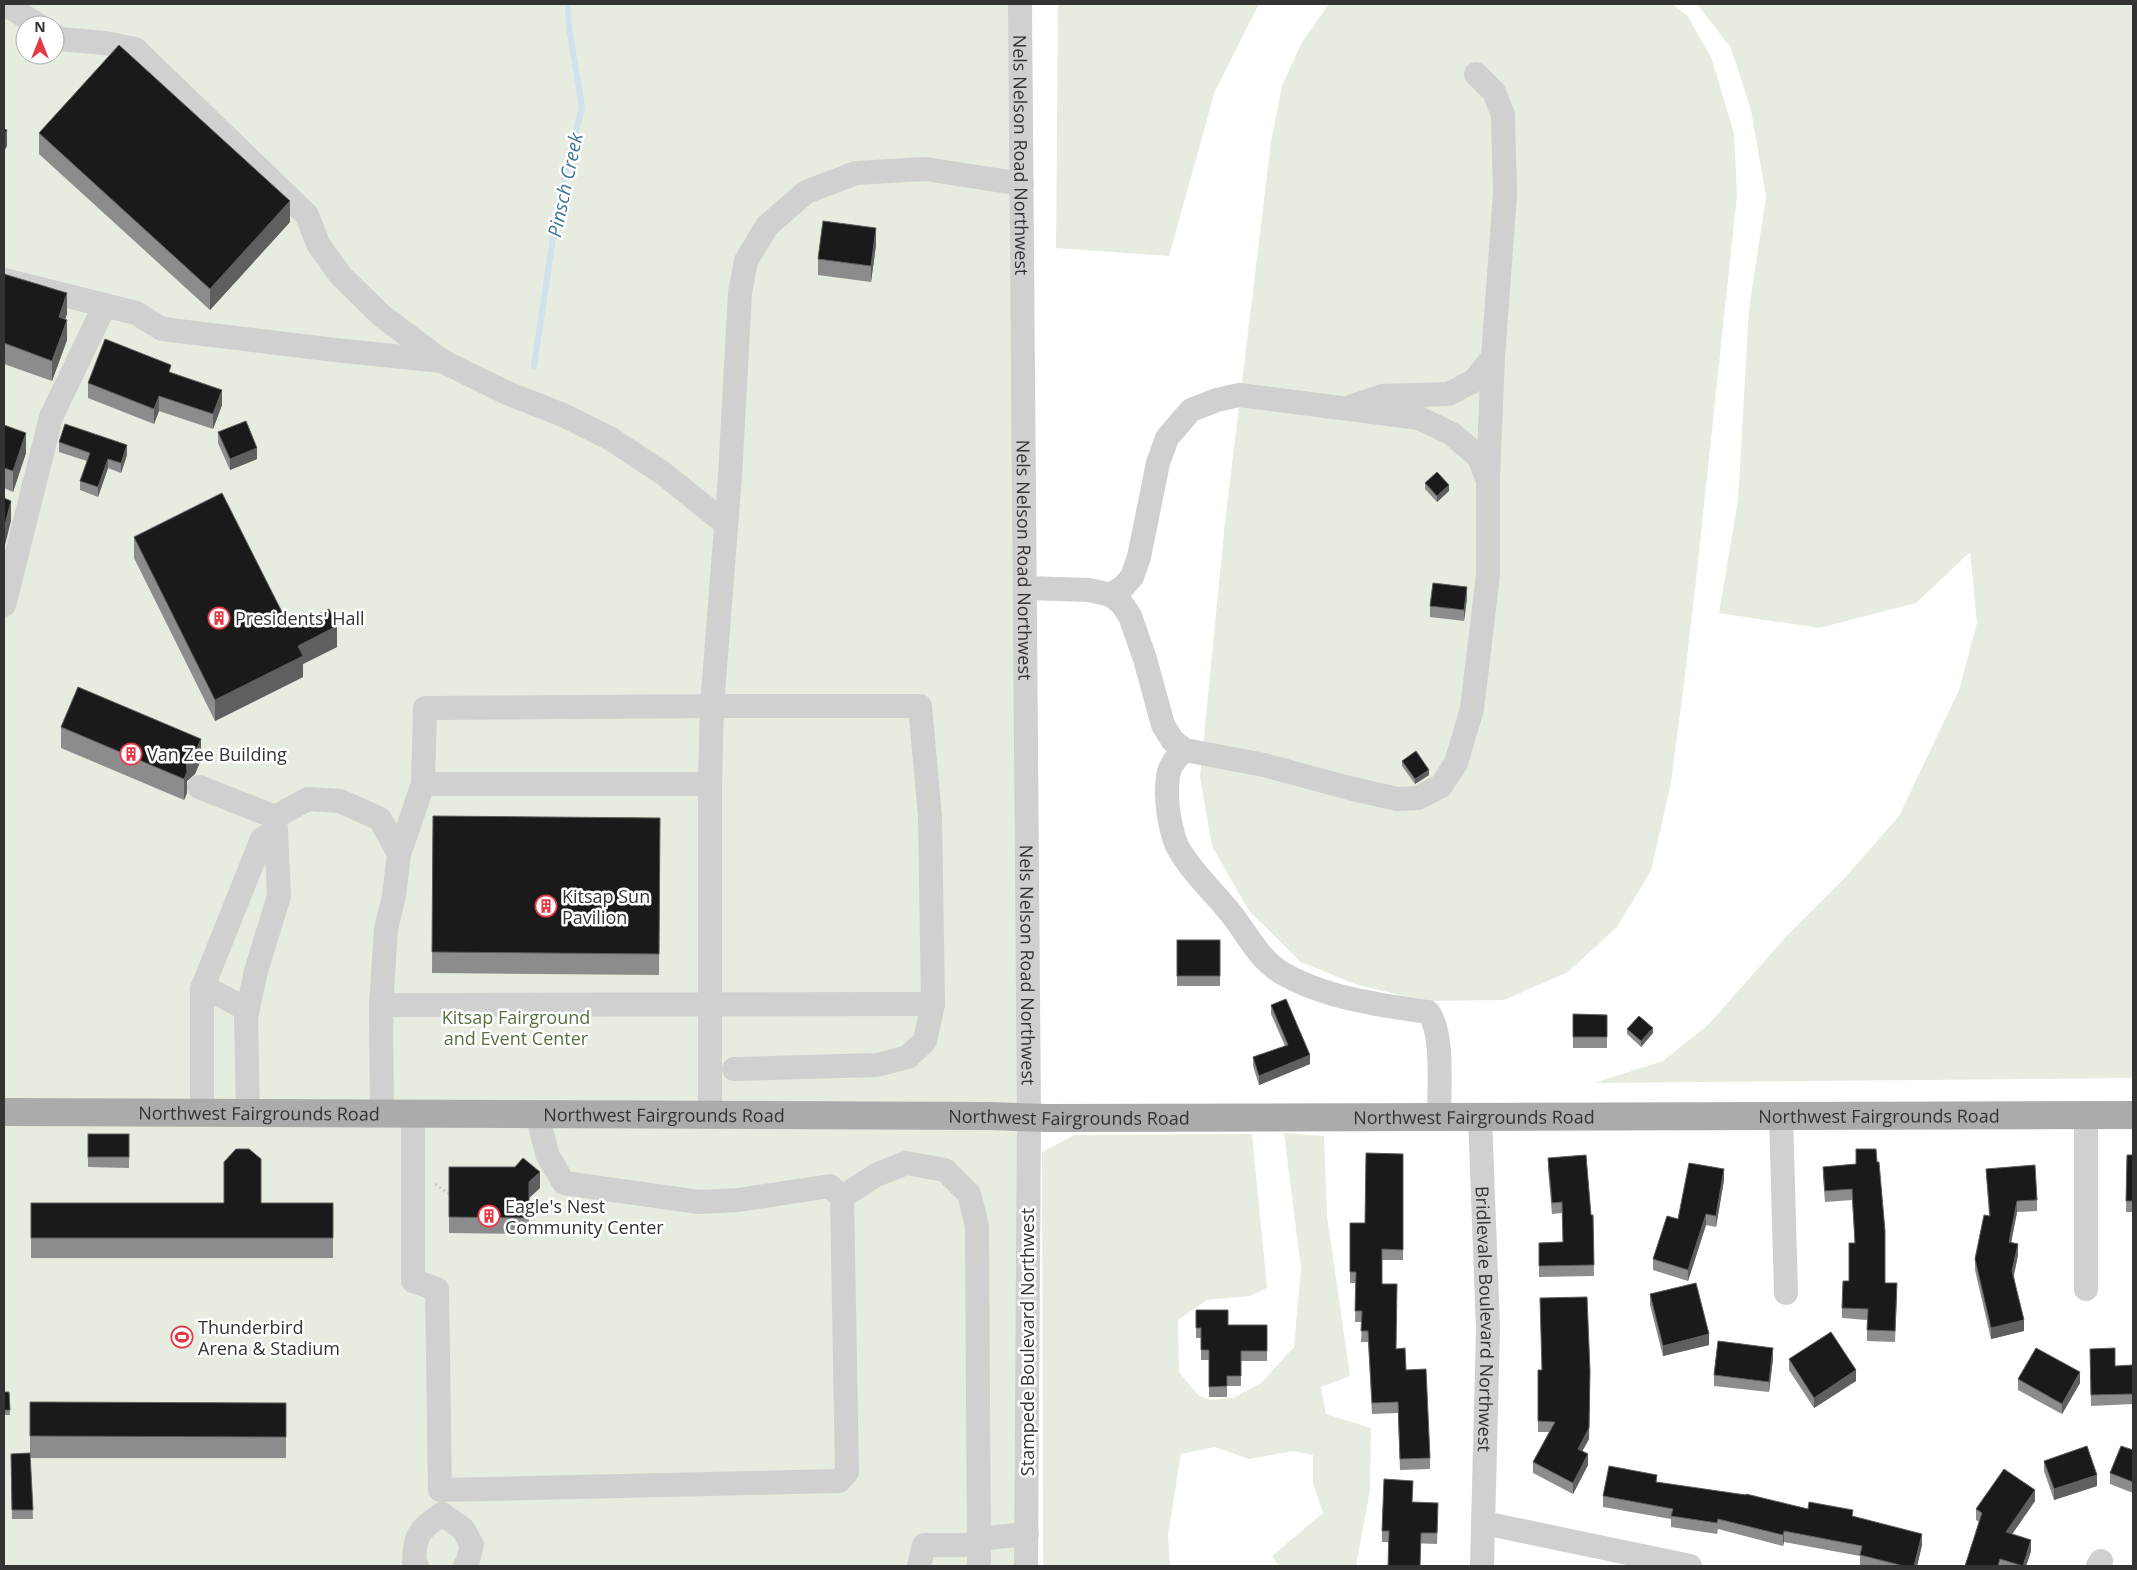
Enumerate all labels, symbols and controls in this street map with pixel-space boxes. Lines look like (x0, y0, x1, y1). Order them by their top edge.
north arrow (15, 15, 65, 65)
text: N (34, 17, 46, 36)
street label: Nels Nelson Road Northwest (1008, 35, 1034, 275)
water label: Pinsch Creek (541, 130, 589, 240)
street label: Nels Nelson Road Northwest (1012, 439, 1037, 680)
building icon: Presidents' Hall (207, 606, 231, 630)
place label: Presidents' Hall (235, 606, 365, 630)
building icon: Van Zee Building (119, 742, 143, 766)
place label: Van Zee Building (147, 742, 287, 766)
street label: Nels Nelson Road Northwest (1015, 844, 1041, 1085)
place label: Kitsap Sun Pavilion (562, 884, 650, 929)
building icon: Kitsap Sun Pavilion (534, 894, 558, 918)
park label: Kitsap Fairground and Event Center (442, 1005, 590, 1050)
street label: Northwest Fairgrounds Road (138, 1101, 380, 1126)
street label: Northwest Fairgrounds Road (543, 1102, 785, 1127)
street label: Northwest Fairgrounds Road (1758, 1103, 2000, 1128)
street label: Northwest Fairgrounds Road (948, 1104, 1190, 1130)
street label: Northwest Fairgrounds Road (1353, 1104, 1595, 1129)
street label: Bridlevale Boulevard Northwest (1471, 1185, 1500, 1452)
place label: Eagle's Nest Community Center (505, 1194, 664, 1239)
building icon: Eagle's Nest Community Center (477, 1204, 501, 1228)
street label: Stampede Boulevard Northwest (1015, 1208, 1039, 1476)
place label: Thunderbird Arena & Stadium (198, 1315, 340, 1360)
sports icon: Thunderbird Arena & Stadium (170, 1325, 194, 1349)

